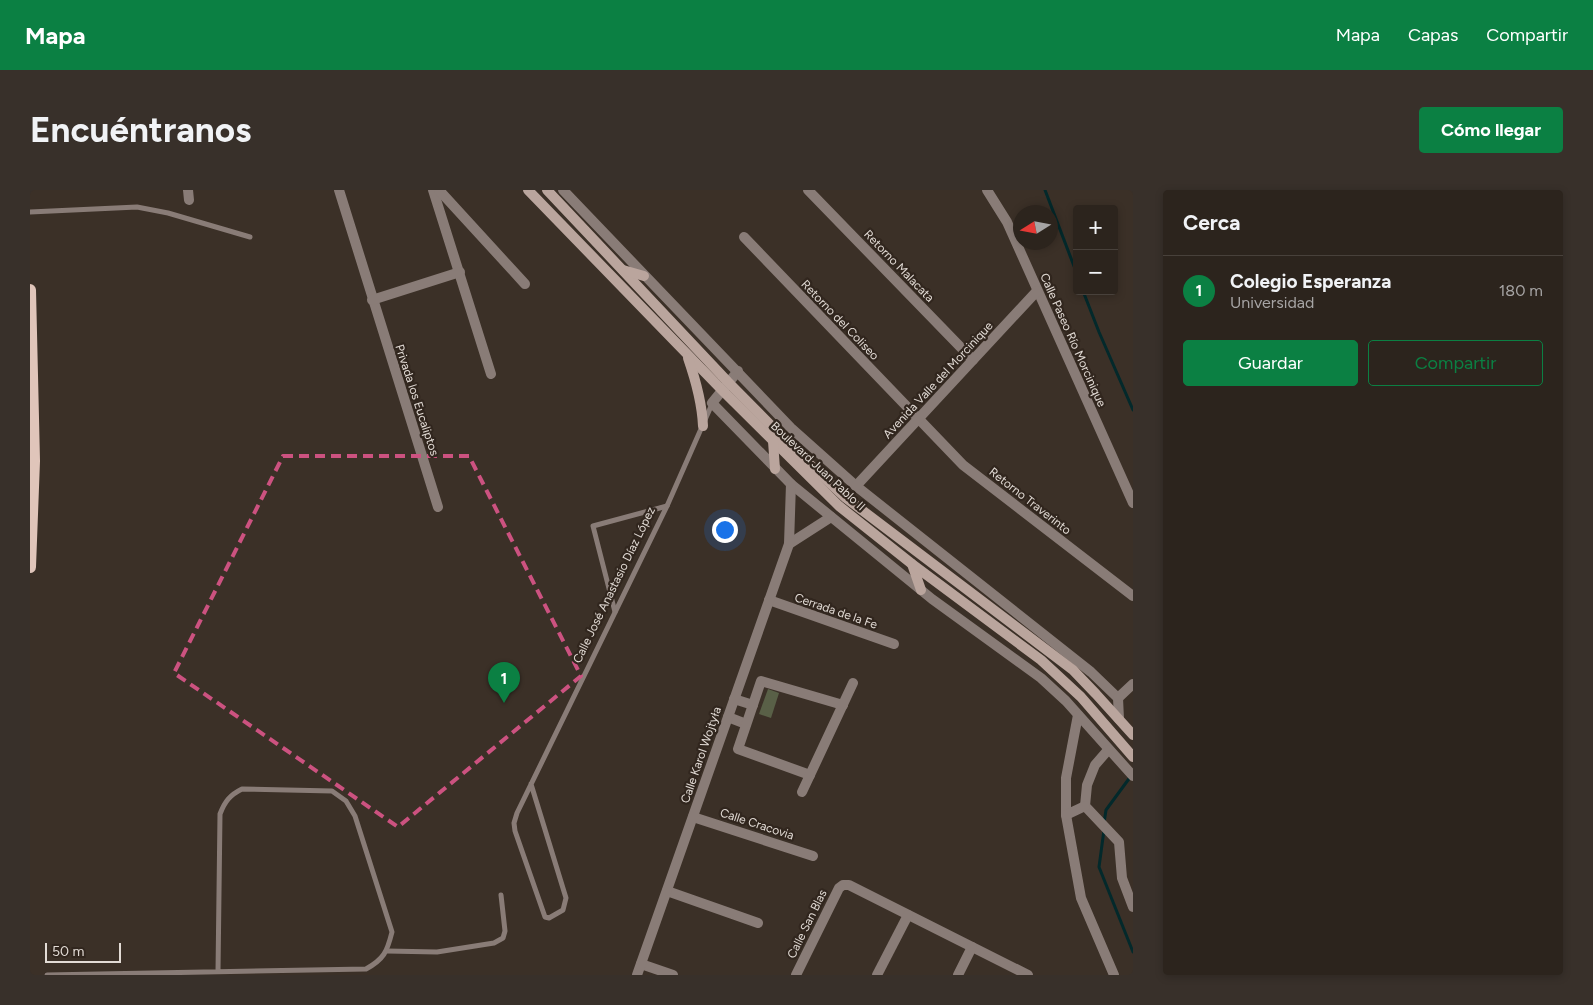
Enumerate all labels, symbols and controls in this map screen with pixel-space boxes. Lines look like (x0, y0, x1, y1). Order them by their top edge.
text: Mapa (25, 21, 86, 50)
text: Mapa (1336, 24, 1380, 46)
text: Capas (1408, 24, 1458, 46)
text: Compartir (1486, 24, 1568, 46)
button: Cómo llegar (1419, 107, 1563, 153)
text: Encuéntranos (30, 109, 251, 151)
north arrow (1013, 205, 1058, 250)
map controls (1073, 205, 1118, 295)
button: + (1073, 205, 1118, 250)
text: Cerca (1183, 210, 1240, 235)
street label: Retorno Malacata (861, 227, 937, 305)
button: − (1073, 250, 1118, 295)
text: Colegio Esperanza (1230, 270, 1391, 293)
street label: Calle Paseo Río Morcinique (1037, 271, 1109, 409)
street label: Retorno del Coliseo (798, 277, 882, 363)
text: 1 (1196, 281, 1202, 300)
text: 180 m (1499, 281, 1543, 300)
text: Universidad (1230, 293, 1314, 312)
street label: Avenida Valle del Morcinique (880, 318, 996, 441)
button: Guardar (1183, 340, 1358, 386)
button: Compartir (1368, 340, 1543, 386)
street label: Privada los Eucaliptos (392, 343, 442, 458)
street label: Boulevard Juan Pablo II (768, 419, 868, 513)
street label: Retorno Traverinto (986, 465, 1074, 537)
street label: Calle José Anastasio Díaz López (570, 505, 658, 665)
your location (712, 517, 738, 543)
street label: Cerrada de la Fe (793, 590, 880, 632)
pin: 1 (488, 662, 520, 703)
street label: Calle Karol Wojtyła (678, 705, 724, 805)
street label: Calle Cracovia (718, 805, 796, 843)
street label: Calle San Blas (784, 887, 830, 961)
scale bar (45, 940, 121, 963)
text: 50 m (52, 943, 84, 960)

